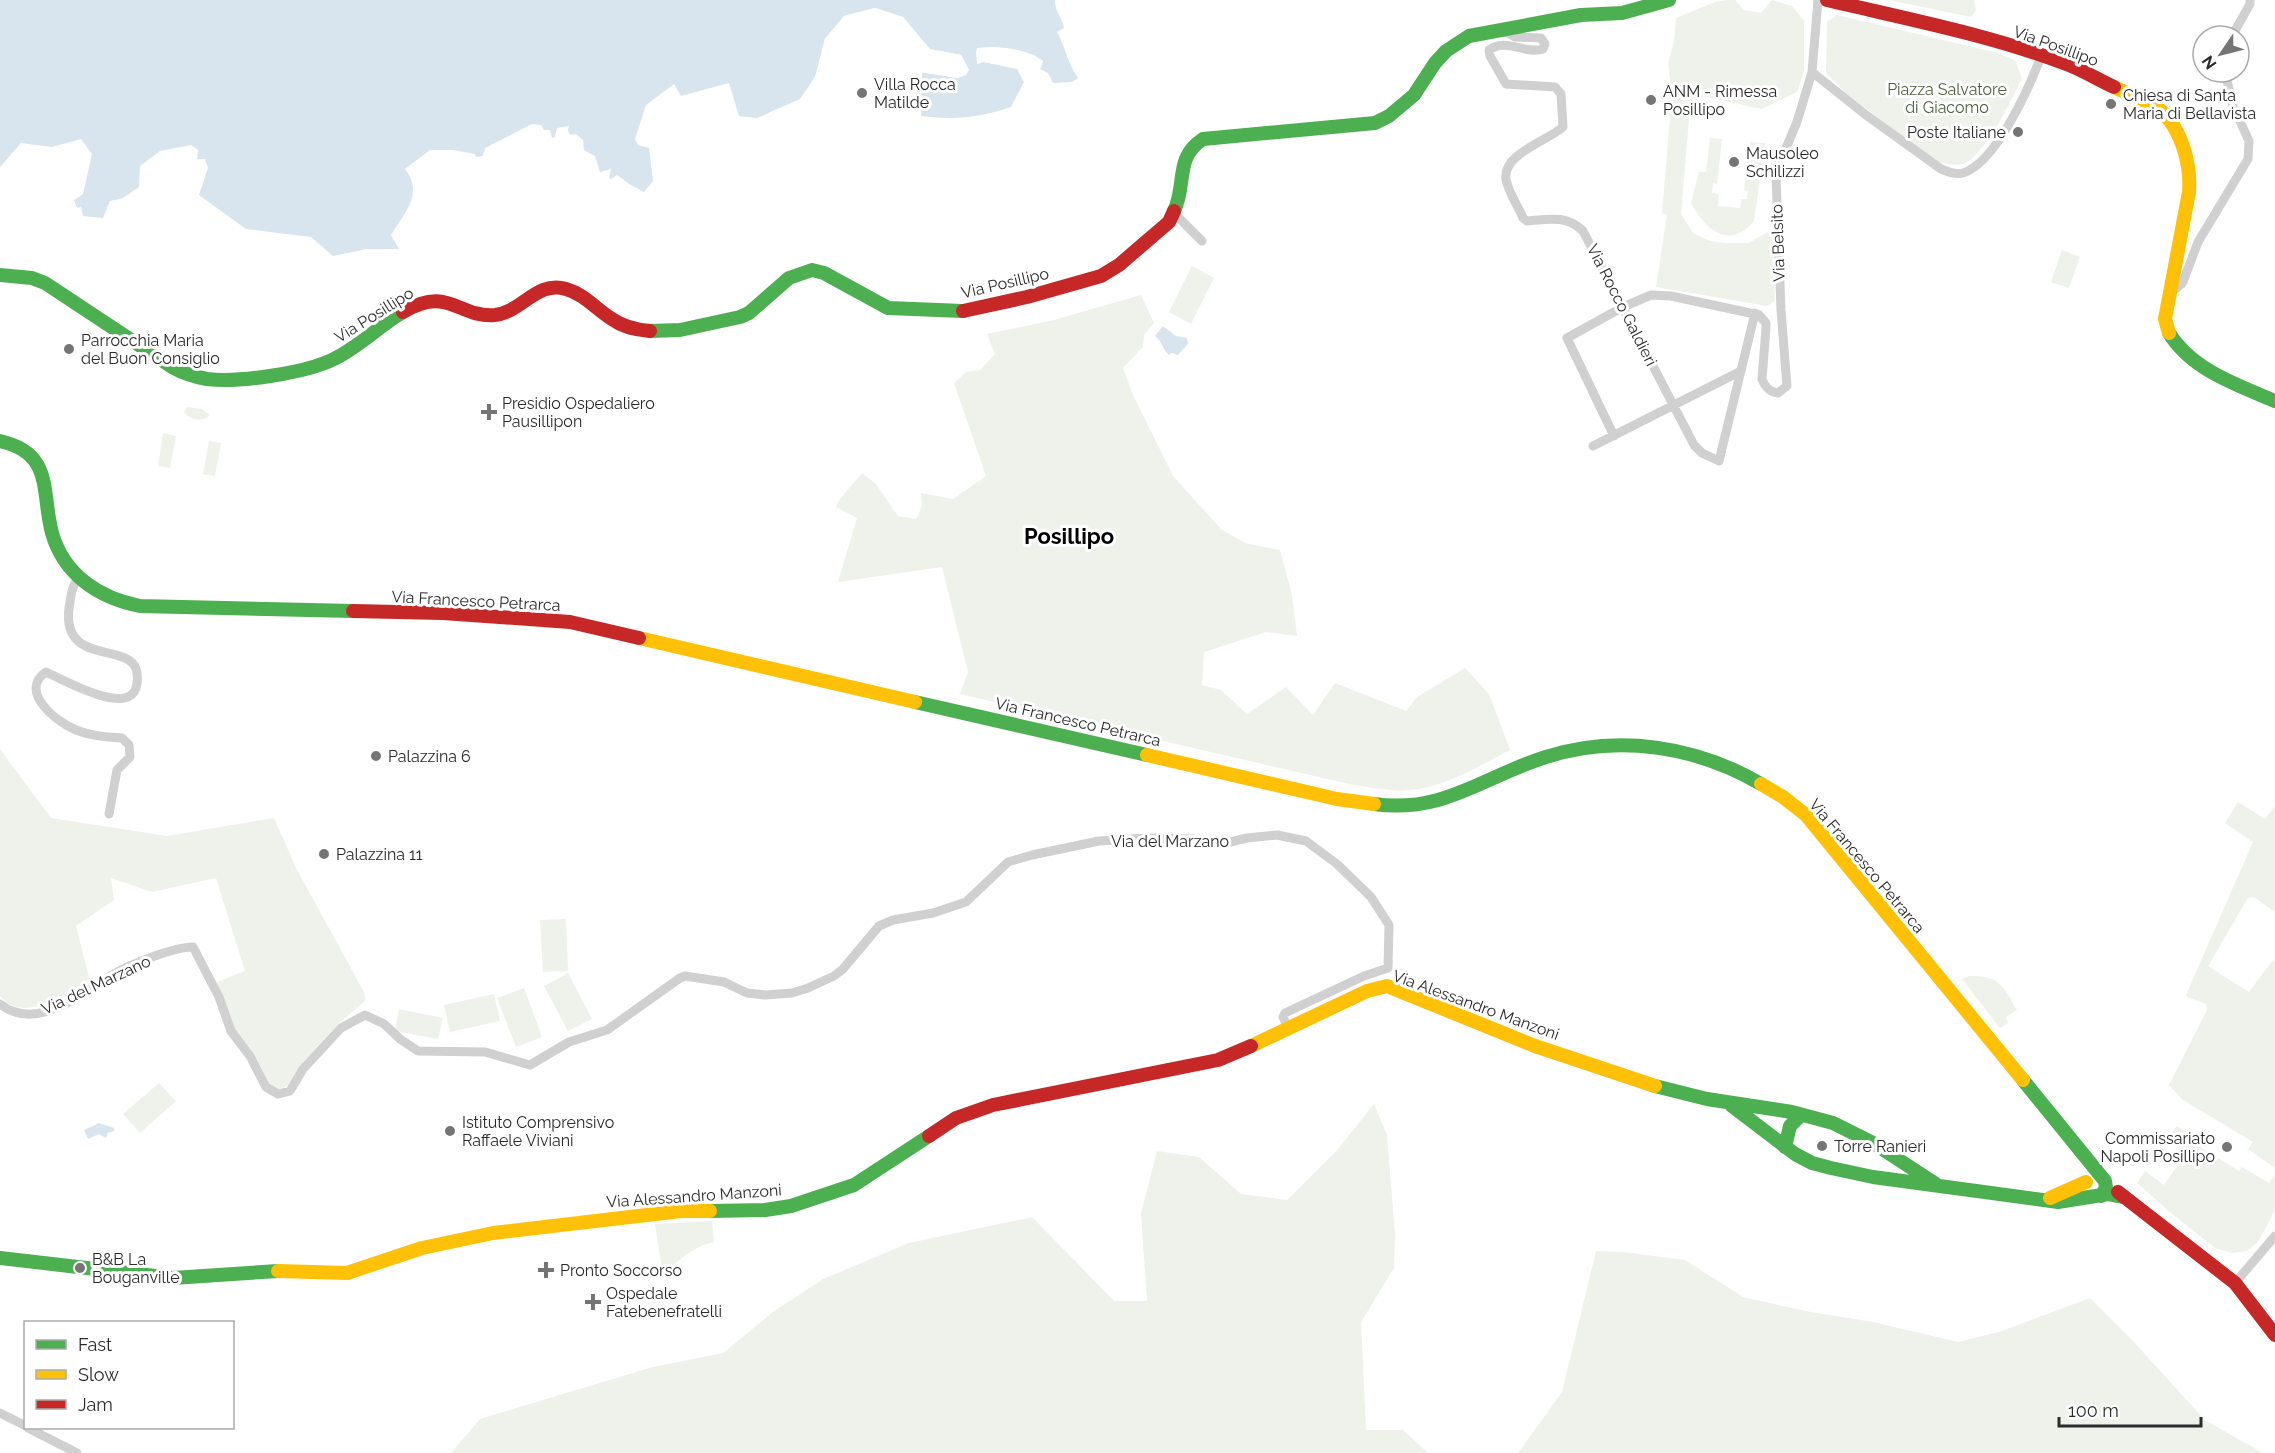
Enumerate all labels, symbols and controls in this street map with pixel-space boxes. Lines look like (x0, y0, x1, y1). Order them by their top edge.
street label: Via Posillipo (2011, 22, 2101, 70)
north arrow (2191, 24, 2251, 84)
text: N (2198, 52, 2220, 73)
place label: Villa Rocca Matilde (874, 75, 956, 112)
park label: Piazza Salvatore di Giacomo (1887, 80, 2007, 117)
place label: ANM - Rimessa Posillipo (1663, 82, 1777, 119)
marker: Villa Rocca Matilde (855, 86, 869, 100)
place label: Chiesa di Santa Maria di Bellavista (2123, 86, 2256, 123)
marker: ANM - Rimessa Posillipo (1644, 93, 1658, 107)
marker: Chiesa di Santa Maria di Bellavista (2104, 97, 2118, 111)
place label: Poste Italiane (1907, 123, 2006, 142)
marker: Poste Italiane (2011, 125, 2025, 139)
place label: Mausoleo Schilizzi (1746, 144, 1819, 181)
marker: Mausoleo Schilizzi (1727, 155, 1741, 169)
street label: Via Belsito (1767, 204, 1789, 282)
street label: Via Rocco Galdieri (1583, 241, 1661, 369)
street label: Via Posillipo (959, 264, 1051, 302)
street label: Via Posillipo (331, 283, 417, 347)
place label: Parrocchia Maria del Buon Consiglio (81, 331, 220, 368)
marker: Parrocchia Maria del Buon Consiglio (62, 342, 76, 356)
place label: Presidio Ospedaliero Pausillipon (502, 394, 655, 431)
marker: Presidio Ospedaliero Pausillipon (480, 403, 498, 421)
district label: Posillipo (1024, 523, 1114, 549)
street label: Via Francesco Petrarca (391, 587, 561, 615)
street label: Via Francesco Petrarca (993, 694, 1163, 750)
place label: Palazzina 6 (388, 747, 471, 766)
marker: Palazzina 6 (369, 749, 383, 763)
street label: Via Francesco Petrarca (1805, 795, 1929, 937)
street label: Via del Marzano (1111, 832, 1229, 851)
place label: Palazzina 11 (336, 845, 423, 864)
marker: Palazzina 11 (317, 847, 331, 861)
street label: Via del Marzano (38, 951, 154, 1019)
street label: Via Alessandro Manzoni (1390, 966, 1562, 1044)
place label: Istituto Comprensivo Raffaele Viviani (462, 1113, 614, 1150)
marker: Istituto Comprensivo Raffaele Viviani (443, 1124, 457, 1138)
place label: Commissariato Napoli Posillipo (2101, 1129, 2215, 1166)
place label: Torre Ranieri (1834, 1137, 1926, 1156)
marker: Torre Ranieri (1815, 1139, 1829, 1153)
marker: Commissariato Napoli Posillipo (2220, 1140, 2234, 1154)
street label: Via Alessandro Manzoni (606, 1180, 782, 1212)
place label: B&B La Bouganville (92, 1250, 180, 1287)
marker: B&B La Bouganville (73, 1261, 87, 1275)
marker: Pronto Soccorso (537, 1261, 555, 1279)
place label: Pronto Soccorso (560, 1261, 682, 1280)
place label: Ospedale Fatebenefratelli (606, 1284, 722, 1321)
marker: Ospedale Fatebenefratelli (584, 1293, 602, 1311)
legend (24, 1321, 234, 1429)
text: Fast (78, 1334, 112, 1355)
text: Slow (78, 1364, 119, 1385)
scale bar (2059, 1390, 2202, 1428)
text: Jam (78, 1394, 113, 1415)
text: 100 m (2068, 1400, 2119, 1421)

